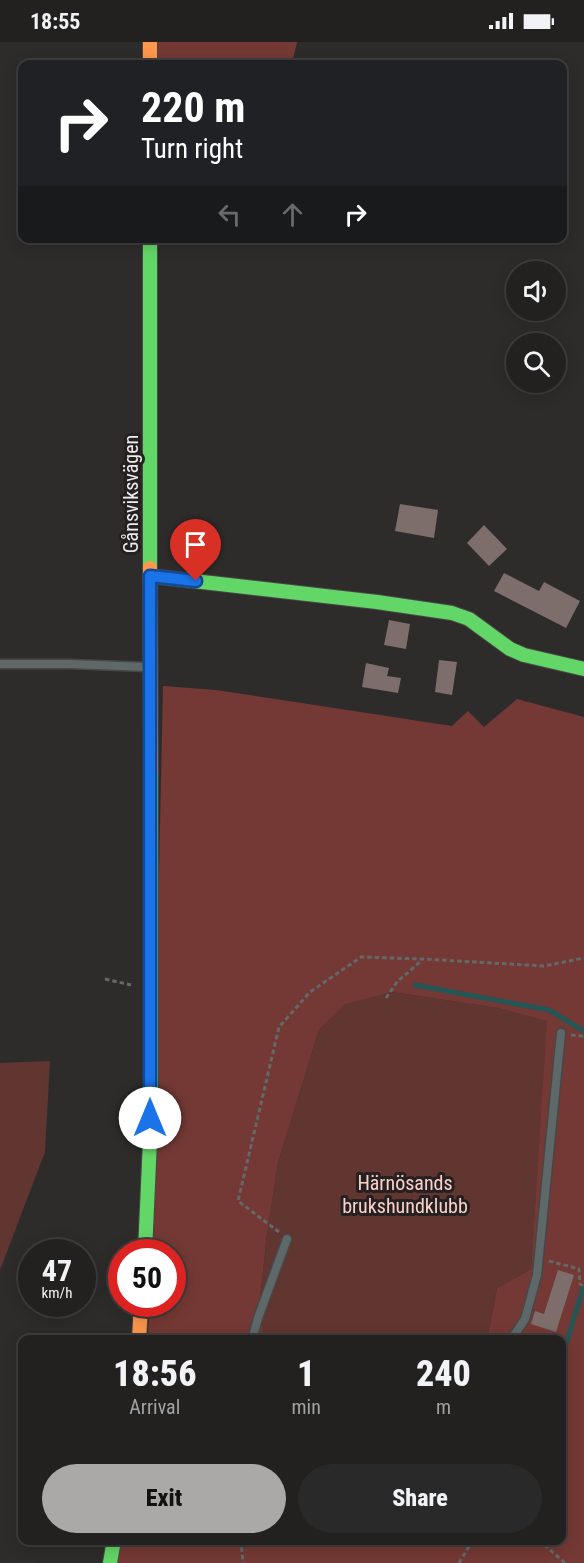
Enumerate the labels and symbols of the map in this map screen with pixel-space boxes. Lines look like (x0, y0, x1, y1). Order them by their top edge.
street label: Gånsviksvägen (119, 435, 143, 553)
pin (170, 519, 221, 581)
position arrow (118, 1086, 182, 1150)
park label: Härnösands brukshundklubb (342, 1171, 468, 1218)
speed limit sign: 50 (108, 1239, 186, 1317)

